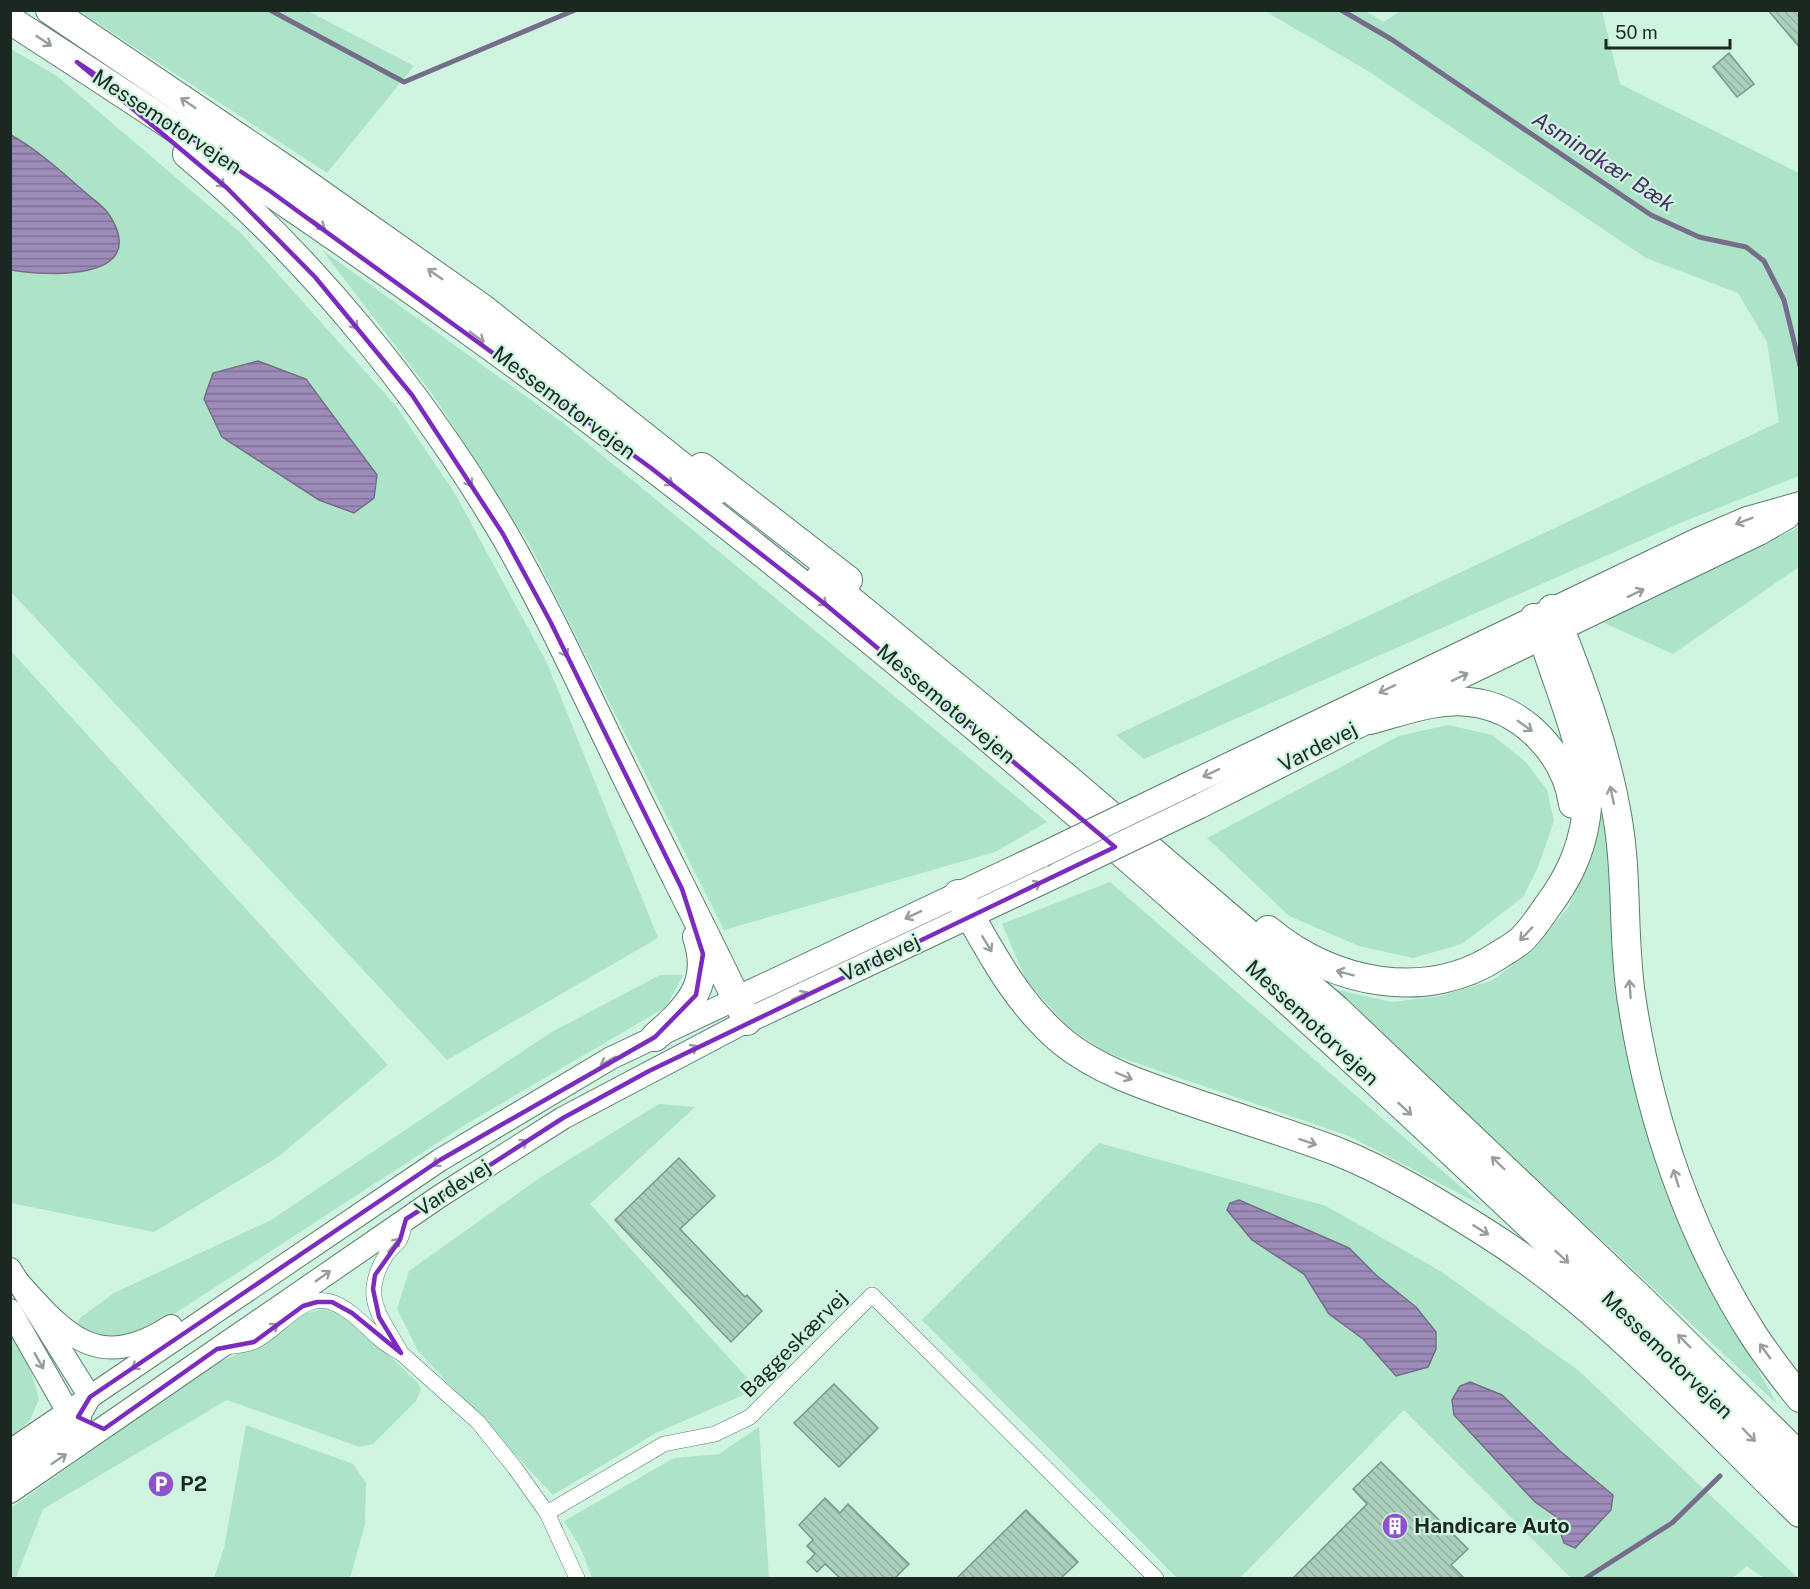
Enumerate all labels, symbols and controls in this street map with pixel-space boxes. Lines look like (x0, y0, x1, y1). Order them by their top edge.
scale bar (1606, 12, 1730, 50)
text: 50 m (1615, 22, 1658, 43)
one-way arrow (35, 35, 51, 47)
street label: Messemotorvejen (88, 64, 247, 179)
one-way arrow (181, 97, 197, 109)
water label: Asmindkær Bæk (1528, 105, 1680, 217)
one-way arrow (210, 174, 226, 187)
one-way arrow (309, 218, 326, 230)
one-way arrow (427, 268, 443, 280)
one-way arrow (345, 314, 359, 329)
one-way arrow (469, 330, 485, 343)
street label: Messemotorvejen (488, 341, 641, 465)
one-way arrow (462, 470, 474, 487)
one-way arrow (658, 473, 674, 486)
one-way arrow (1735, 516, 1753, 527)
one-way arrow (1627, 586, 1645, 598)
one-way arrow (812, 593, 828, 606)
street label: Messemotorvejen (872, 638, 1021, 769)
one-way arrow (558, 639, 570, 657)
one-way arrow (1451, 671, 1469, 683)
one-way arrow (1379, 683, 1396, 695)
street label: Vardevej (1274, 716, 1361, 777)
one-way arrow (1517, 720, 1533, 732)
one-way arrow (1203, 768, 1221, 780)
one-way arrow (1606, 786, 1618, 805)
one-way arrow (1023, 880, 1041, 891)
one-way arrow (904, 909, 922, 921)
one-way arrow (1518, 927, 1533, 942)
street label: Vardevej (836, 928, 924, 987)
one-way arrow (981, 935, 993, 952)
street label: Messemotorvejen (1241, 954, 1384, 1091)
one-way arrow (1336, 967, 1355, 978)
one-way arrow (1625, 979, 1636, 999)
one-way arrow (790, 990, 808, 1002)
one-way arrow (681, 1044, 698, 1056)
one-way arrow (600, 1055, 617, 1067)
one-way arrow (1115, 1072, 1133, 1083)
one-way arrow (1397, 1101, 1412, 1115)
one-way arrow (1298, 1137, 1317, 1148)
one-way arrow (511, 1139, 528, 1151)
street label: Vardevej (410, 1154, 495, 1221)
one-way arrow (432, 1155, 449, 1167)
one-way arrow (1490, 1156, 1505, 1170)
one-way arrow (1670, 1169, 1681, 1188)
one-way arrow (1472, 1224, 1489, 1236)
one-way arrow (388, 1237, 401, 1253)
one-way arrow (1555, 1249, 1570, 1264)
one-way arrow (314, 1270, 330, 1282)
street label: Baggeskærvej (735, 1285, 852, 1402)
street label: Messemotorvejen (1596, 1286, 1738, 1424)
one-way arrow (262, 1323, 278, 1336)
one-way arrow (1676, 1334, 1691, 1349)
one-way arrow (1759, 1343, 1772, 1359)
one-way arrow (33, 1352, 45, 1369)
one-way arrow (131, 1357, 148, 1370)
one-way arrow (1742, 1427, 1756, 1442)
one-way arrow (50, 1453, 67, 1465)
parking icon: P2 (146, 1469, 176, 1499)
place label: P2 (180, 1471, 207, 1496)
building icon: Handicare Auto (1380, 1511, 1410, 1541)
place label: Handicare Auto (1414, 1513, 1570, 1538)

